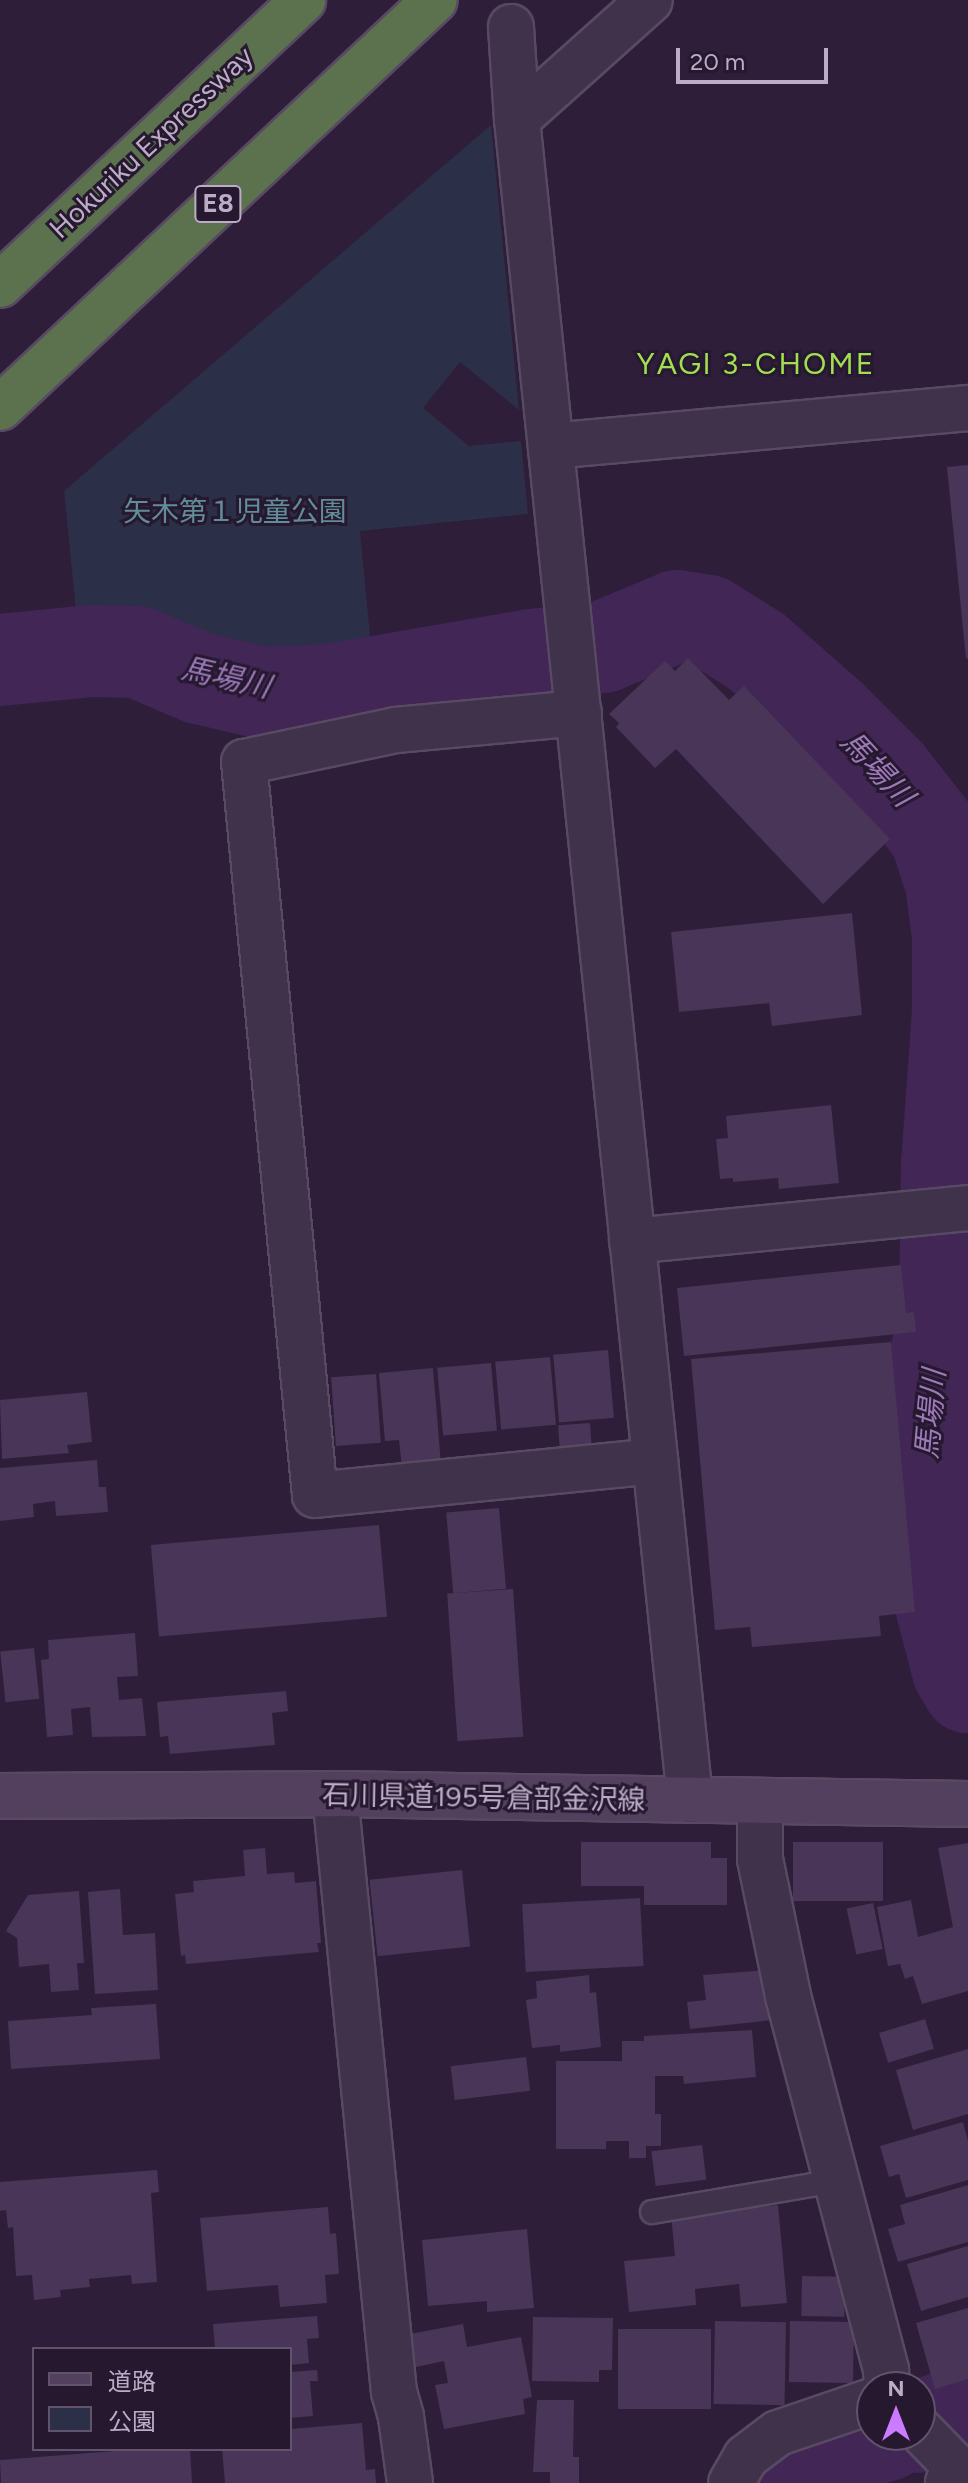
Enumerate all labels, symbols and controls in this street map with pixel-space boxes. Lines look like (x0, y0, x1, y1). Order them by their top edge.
scale bar (680, 32, 832, 82)
street label: Hokuriku Expressway (42, 39, 260, 245)
text: 20 m (690, 47, 745, 76)
road number: E8 (194, 182, 242, 226)
district label: YAGI 3-CHOME (637, 346, 875, 382)
park label: 矢木第１児童公園 (123, 494, 347, 528)
water label: 馬場川 (178, 650, 274, 706)
water label: 馬場川 (833, 724, 921, 814)
water label: 馬場川 (909, 1368, 953, 1460)
street label: 石川県道195号倉部金沢線 (322, 1777, 646, 1817)
legend (32, 2347, 292, 2451)
text: 道路 (108, 2367, 156, 2396)
north arrow (856, 2371, 936, 2451)
text: N (887, 2375, 905, 2402)
text: 公園 (108, 2407, 156, 2436)

